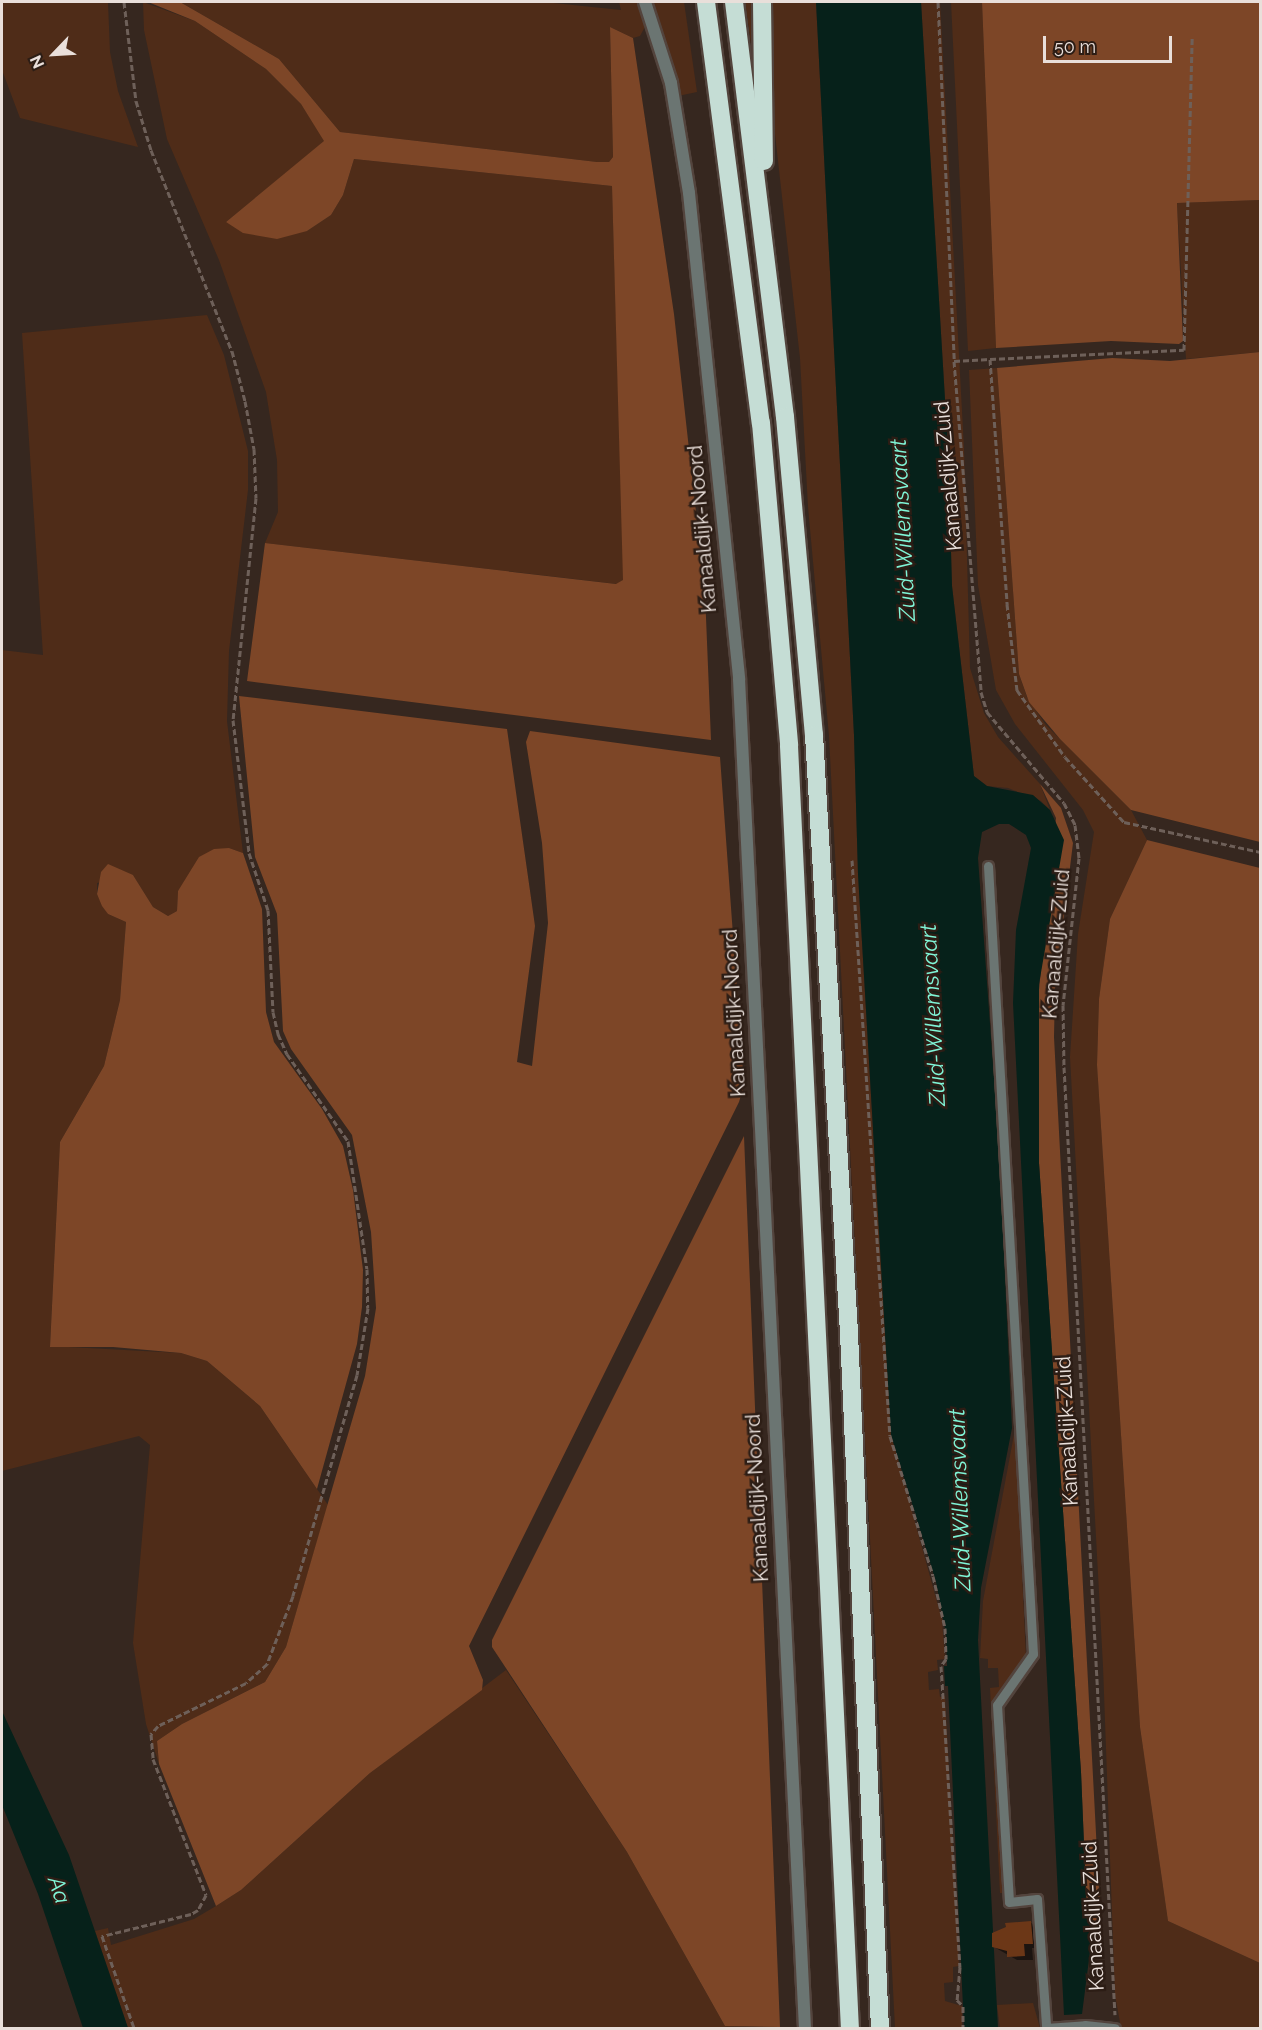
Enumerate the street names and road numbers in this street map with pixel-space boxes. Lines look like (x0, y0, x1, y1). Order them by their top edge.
street label: Kanaaldijk-Zuid (929, 400, 967, 552)
street label: Kanaaldijk-Noord (682, 444, 722, 614)
street label: Kanaaldijk-Zuid (1037, 868, 1075, 1020)
street label: Kanaaldijk-Noord (717, 928, 751, 1098)
street label: Kanaaldijk-Zuid (1050, 1355, 1084, 1507)
street label: Kanaaldijk-Noord (740, 1413, 774, 1583)
street label: Kanaaldijk-Zuid (1076, 1840, 1110, 1992)

